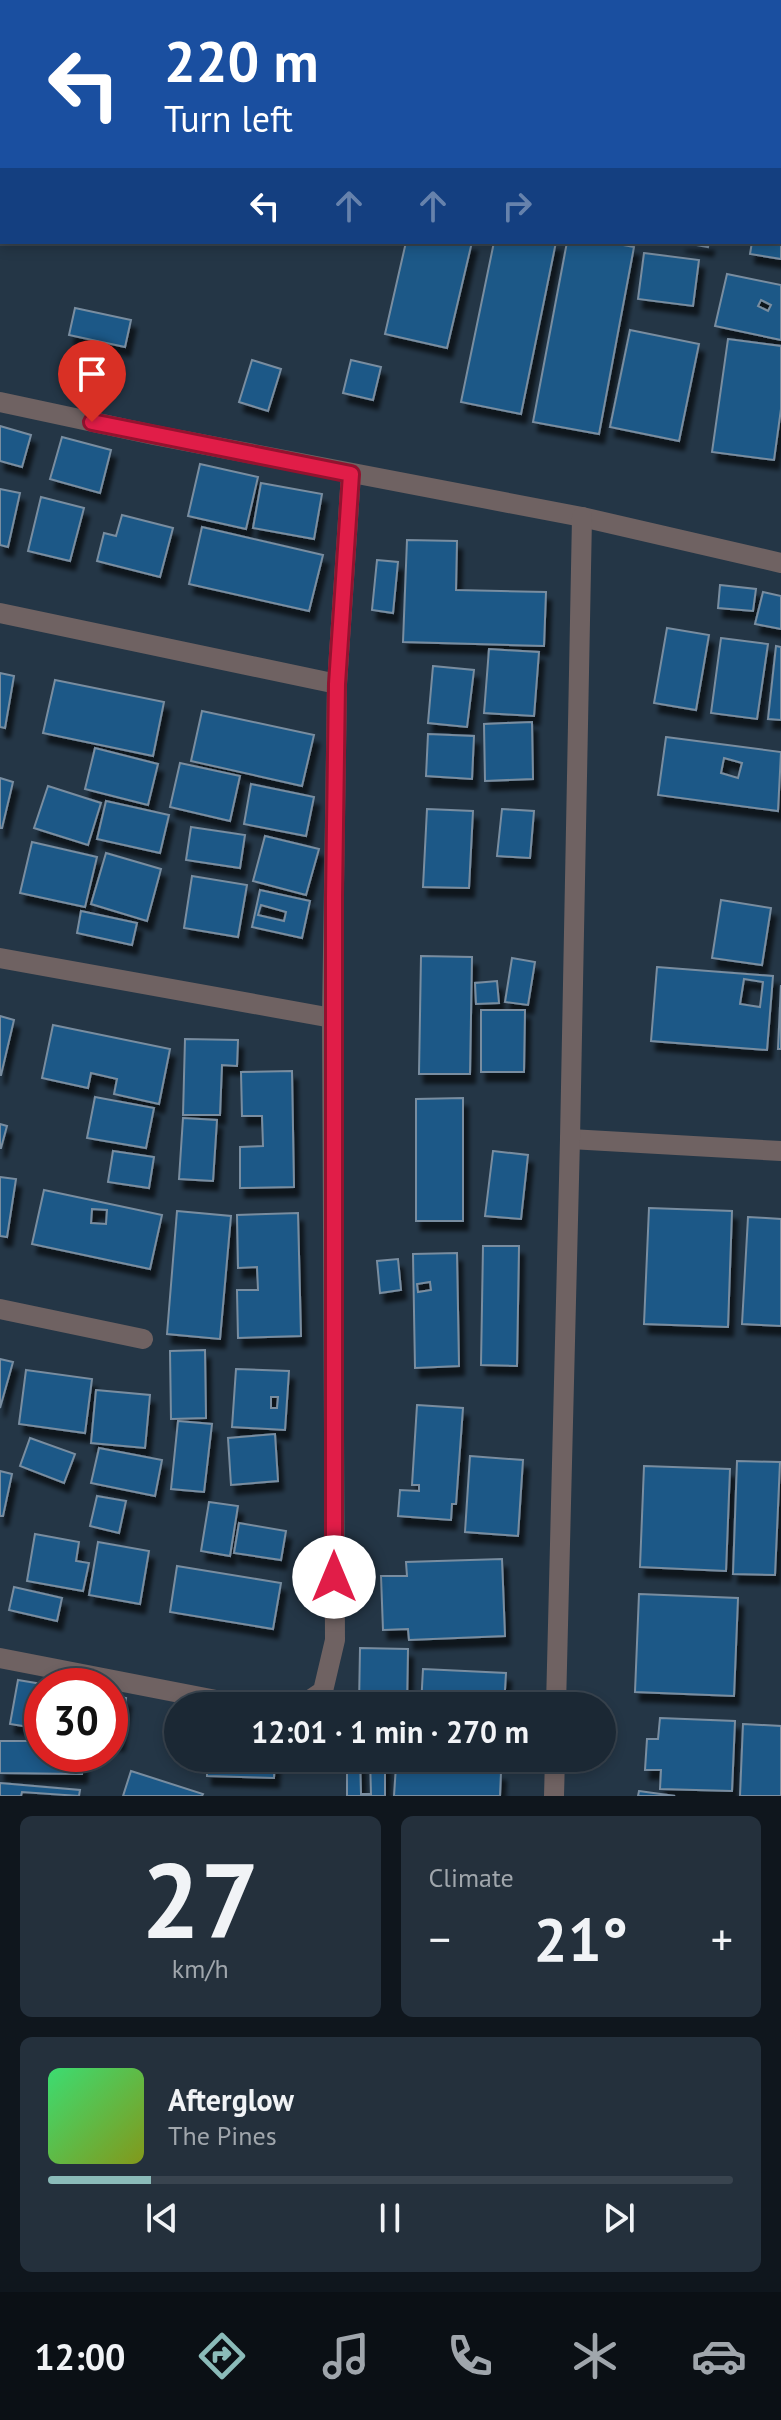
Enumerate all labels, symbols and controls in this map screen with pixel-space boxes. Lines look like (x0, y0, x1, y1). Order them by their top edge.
text: 220 m (164, 25, 319, 97)
icon: left (32, 32, 136, 136)
text: Turn left (164, 95, 293, 142)
icon: left (243, 184, 287, 228)
icon: ahead (327, 184, 371, 228)
icon: ahead (411, 184, 455, 228)
icon: right (495, 184, 539, 228)
pin (58, 340, 126, 422)
icon: arrive (70, 352, 114, 396)
position arrow (292, 1535, 376, 1619)
speed limit sign: 30 (24, 1668, 128, 1772)
text: 12:01 · 1 min · 270 m (251, 1712, 529, 1751)
text: 27 (141, 1832, 259, 1967)
text: Climate (429, 1861, 514, 1894)
text: 21° (534, 1900, 628, 1978)
text: − (429, 1910, 451, 1967)
text: + (711, 1910, 733, 1967)
text: km/h (172, 1952, 229, 1985)
text: Afterglow (168, 2080, 294, 2119)
text: The Pines (168, 2119, 277, 2152)
icon: previous (140, 2196, 184, 2240)
icon: pause (368, 2196, 412, 2240)
icon: next (597, 2196, 641, 2240)
icon: directions (194, 2328, 250, 2384)
icon: music (318, 2328, 374, 2384)
icon: phone (442, 2328, 498, 2384)
icon: climate (567, 2328, 623, 2384)
icon: car (691, 2328, 747, 2384)
text: 12:00 (34, 2333, 125, 2380)

